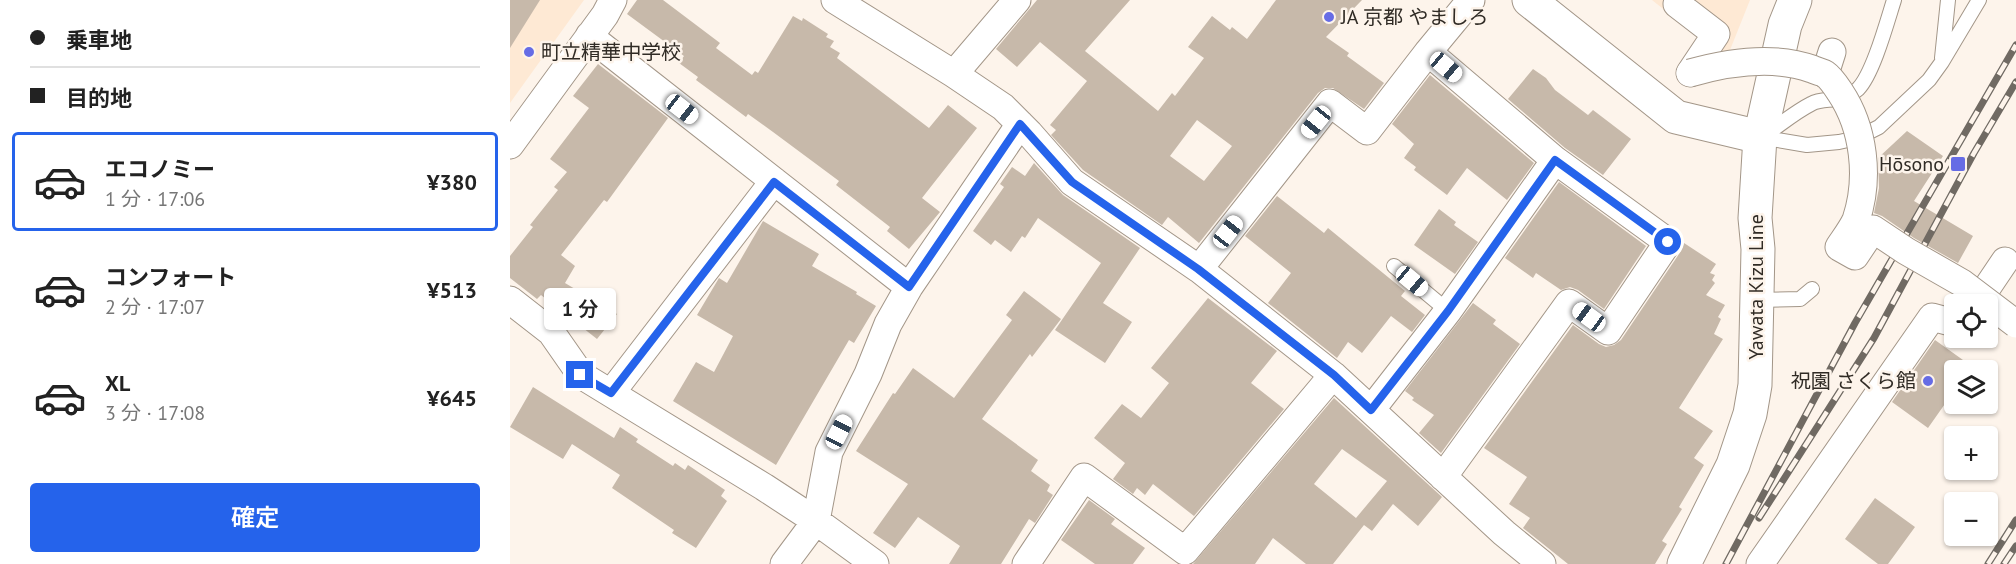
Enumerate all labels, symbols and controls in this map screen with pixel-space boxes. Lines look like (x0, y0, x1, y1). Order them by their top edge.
place label: JA 京都 やましろ (1340, 4, 1488, 30)
marker: JA 京都 やましろ (1322, 10, 1336, 24)
text: 乗車地 (66, 26, 132, 54)
place label: 町立精華中学校 (541, 39, 681, 65)
marker: 町立精華中学校 (522, 45, 536, 59)
car (1426, 49, 1466, 85)
text: 目的地 (66, 84, 132, 112)
car (662, 91, 702, 127)
car (1298, 102, 1334, 142)
place label: Hōsono (1879, 151, 1944, 177)
icon: car (33, 155, 87, 209)
text: エコノミー (105, 155, 215, 183)
marker: Hōsono (1949, 155, 1967, 173)
text: ¥380 (427, 168, 477, 196)
text: 1 分 · 17:06 (105, 186, 205, 212)
car (1210, 212, 1246, 252)
street label: Yawata Kizu Line (1743, 214, 1769, 360)
route start (1654, 228, 1681, 255)
icon: car (33, 263, 87, 317)
text: コンフォート (105, 263, 236, 291)
car (1392, 263, 1432, 299)
text: ¥513 (427, 276, 477, 304)
callout: 1 分 (544, 288, 616, 330)
text: 2 分 · 17:07 (105, 294, 205, 320)
map controls (1944, 294, 1998, 546)
button: locate (1944, 294, 1998, 348)
text: 1 分 (562, 296, 598, 322)
car (1569, 299, 1609, 335)
button: layers (1944, 360, 1998, 414)
route end (566, 361, 593, 388)
place label: 祝園 さくら館 (1791, 368, 1916, 394)
text: XL (105, 369, 130, 397)
icon: car (33, 371, 87, 425)
marker: 祝園 さくら館 (1921, 374, 1935, 388)
text: ¥645 (427, 384, 477, 412)
text: 3 分 · 17:08 (105, 400, 205, 426)
car (823, 412, 855, 452)
button: + (1944, 426, 1998, 480)
button: 確定 (30, 483, 480, 552)
button: − (1944, 492, 1998, 546)

